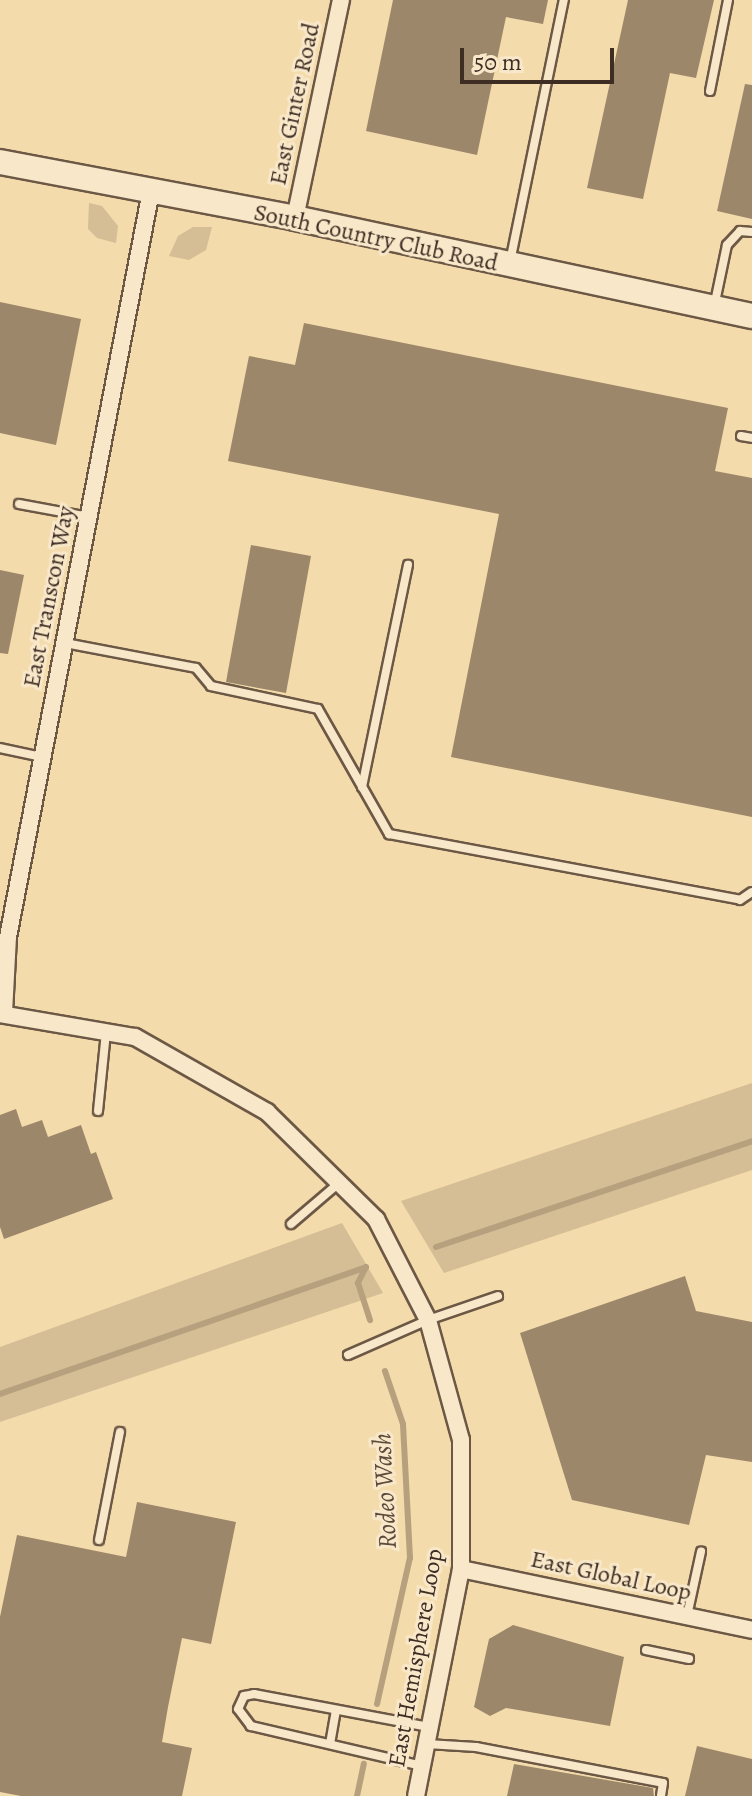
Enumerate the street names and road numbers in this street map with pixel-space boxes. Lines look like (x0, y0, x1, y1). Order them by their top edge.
street label: East Ginter Road (264, 20, 326, 188)
street label: South Country Club Road (251, 198, 501, 278)
street label: East Transcon Way (17, 504, 81, 690)
street label: East Global Loop (528, 1545, 694, 1607)
street label: East Hemisphere Loop (383, 1546, 449, 1770)

